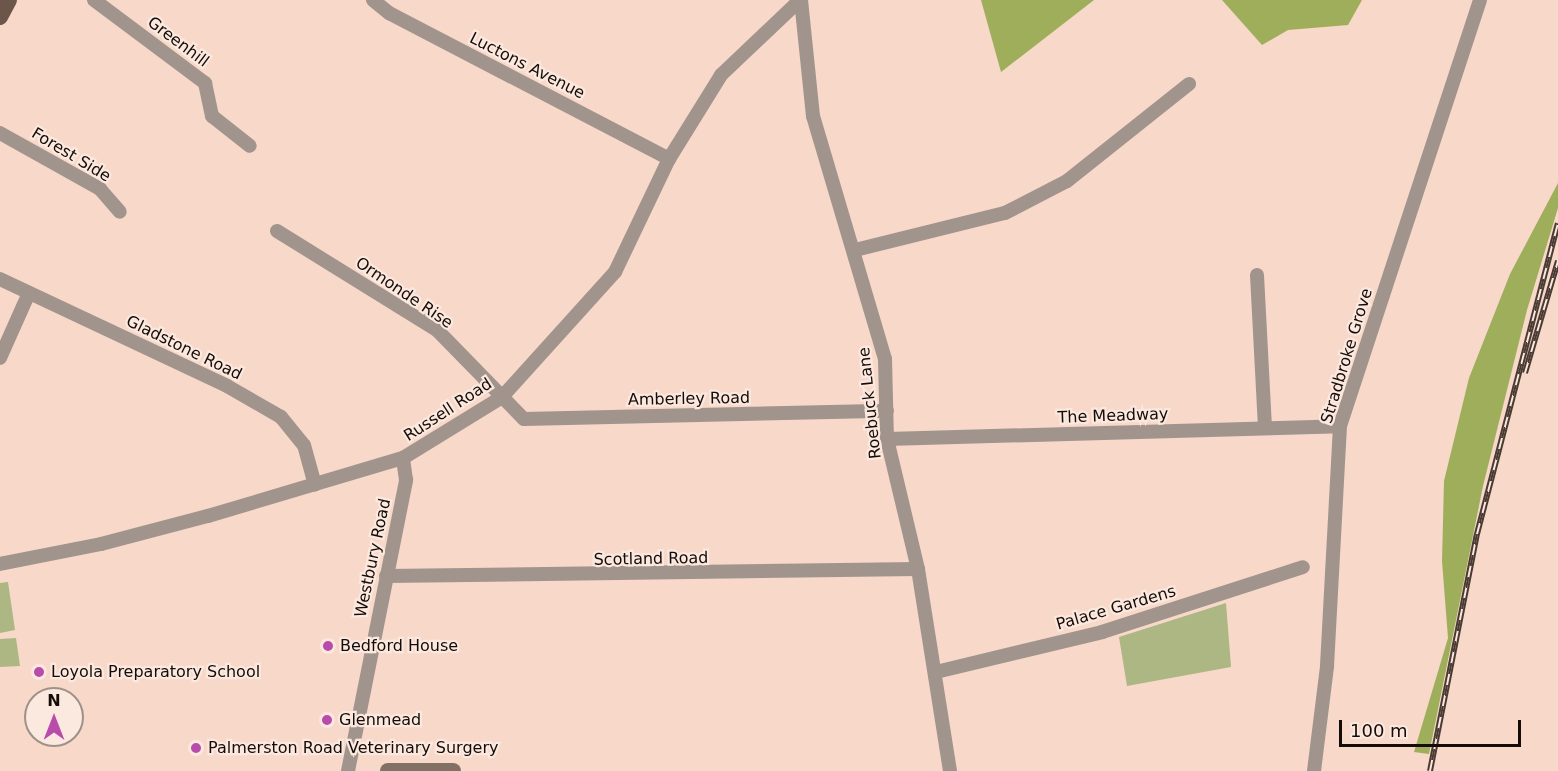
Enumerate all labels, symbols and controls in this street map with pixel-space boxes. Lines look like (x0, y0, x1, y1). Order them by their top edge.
street label: Greenhill (143, 13, 213, 71)
street label: Luctons Avenue (466, 29, 588, 103)
street label: Forest Side (28, 124, 114, 186)
street label: Ormonde Rise (352, 253, 456, 333)
street label: Stradbroke Grove (1317, 286, 1377, 426)
street label: Gladstone Road (123, 312, 245, 384)
street label: Roebuck Lane (855, 346, 885, 460)
street label: Russell Road (400, 374, 496, 446)
street label: Amberley Road (628, 388, 750, 410)
street label: The Meadway (1057, 404, 1169, 428)
street label: Westbury Road (351, 497, 395, 619)
street label: Scotland Road (593, 548, 709, 570)
street label: Palace Gardens (1054, 582, 1178, 634)
place label: Bedford House (340, 636, 458, 656)
marker: Bedford House (321, 639, 335, 653)
place label: Loyola Preparatory School (51, 662, 260, 682)
marker: Loyola Preparatory School (32, 665, 46, 679)
north arrow (24, 687, 84, 747)
text: N (47, 691, 61, 710)
scale bar (1342, 708, 1524, 746)
place label: Glenmead (339, 710, 421, 730)
marker: Glenmead (320, 713, 334, 727)
text: 100 m (1350, 720, 1408, 741)
place label: Palmerston Road Veterinary Surgery (208, 738, 498, 758)
marker: Palmerston Road Veterinary Surgery (189, 741, 203, 755)

